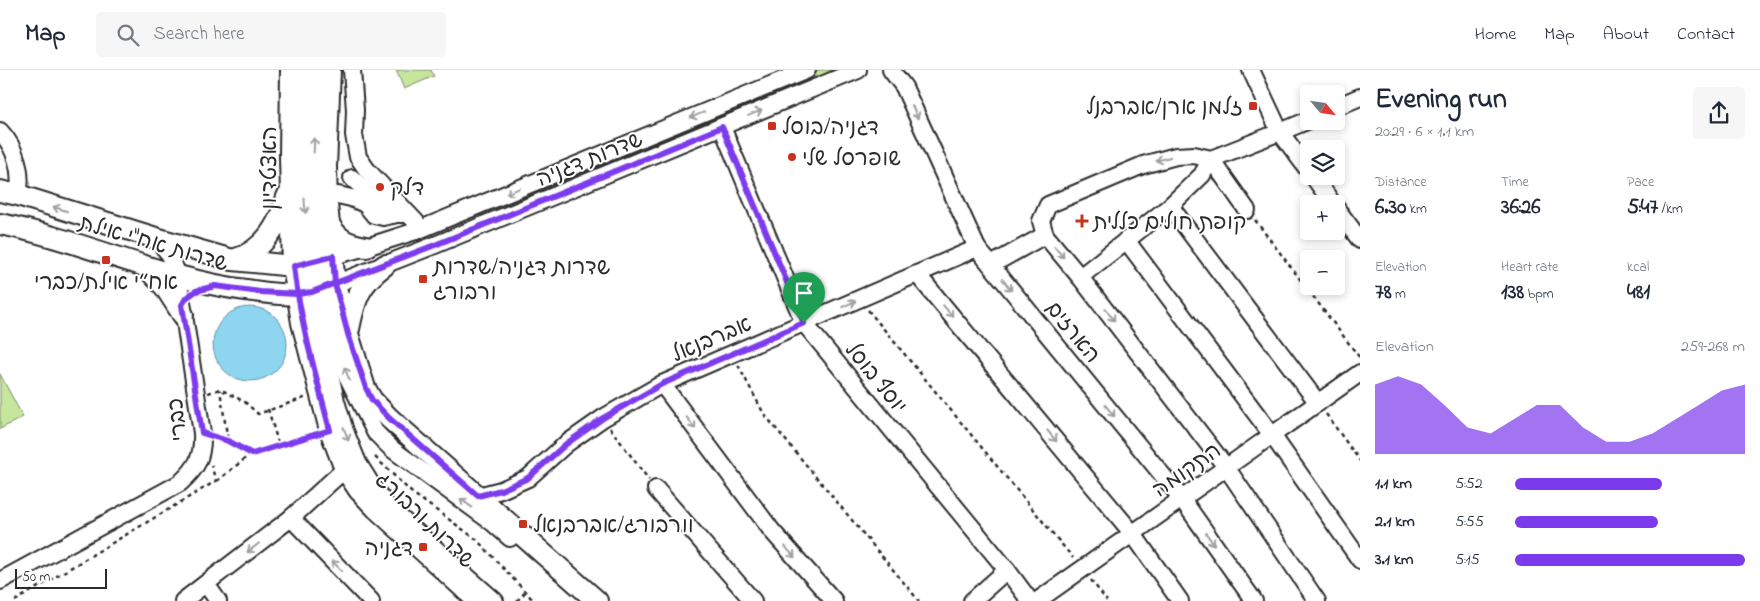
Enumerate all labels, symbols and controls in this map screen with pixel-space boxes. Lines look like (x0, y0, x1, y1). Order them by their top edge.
search box (96, 12, 446, 57)
text: Map (25, 17, 66, 52)
icon: search (114, 21, 142, 49)
text: Search here (154, 21, 245, 48)
text: Home (1475, 22, 1516, 48)
text: Map (1544, 22, 1575, 48)
text: About (1603, 22, 1649, 48)
text: Contact (1677, 22, 1735, 48)
text: Evening run (1375, 80, 1507, 121)
north arrow (1300, 85, 1345, 130)
map controls (1300, 85, 1345, 295)
button: share (1693, 87, 1745, 139)
place label: זלמן ארן/אברבנל (1086, 93, 1243, 125)
marker: זלמן ארן/אברבנל (1247, 100, 1259, 112)
one-way arrow (911, 104, 921, 119)
one-way arrow (747, 108, 762, 118)
one-way arrow (690, 111, 705, 121)
place label: דגניה/בוסל (782, 113, 879, 145)
marker: דגניה/בוסל (766, 120, 778, 132)
text: 20:29 · 6 × 1.1 km (1375, 120, 1474, 144)
street label: שדרות דגניה (532, 125, 648, 197)
street label: האצטדיון (255, 126, 287, 210)
one-way arrow (309, 137, 319, 154)
button: layers (1300, 140, 1345, 185)
place label: שופרסל שלי (802, 144, 901, 176)
marker: שופרסל שלי (786, 151, 798, 163)
one-way arrow (1156, 155, 1172, 165)
text: Distance (1375, 172, 1427, 193)
text: Time (1501, 172, 1529, 193)
text: Pace (1627, 172, 1654, 193)
place label: דלק (390, 174, 424, 206)
marker: דלק (374, 181, 386, 193)
one-way arrow (506, 186, 521, 196)
text: 6.30 (1375, 193, 1406, 223)
text: 36:26 (1501, 193, 1540, 223)
text: 5:47 (1627, 193, 1658, 223)
button: + (1300, 195, 1345, 240)
one-way arrow (300, 198, 309, 214)
text: km (1406, 199, 1427, 220)
text: /km (1658, 199, 1683, 220)
one-way arrow (52, 203, 68, 213)
street label: שדרות אח"י אילת (74, 208, 232, 281)
place label: קופת חולים כללית (1092, 208, 1246, 240)
marker: קופת חולים כללית (1075, 214, 1089, 228)
one-way arrow (1053, 245, 1064, 258)
button: − (1300, 250, 1345, 295)
place label: שדרות דגניה/שדרות ורבורג (431, 253, 610, 310)
marker: אח״י אילת/כברי (100, 254, 112, 266)
text: Elevation (1375, 257, 1426, 278)
text: Heart rate (1501, 257, 1558, 278)
text: kcal (1627, 257, 1649, 278)
place label: אח״י אילת/כברי (34, 268, 178, 300)
pin (783, 272, 825, 323)
marker: שדרות דגניה/שדרות ורבורג (417, 273, 429, 285)
text: 78 (1375, 278, 1392, 308)
text: 138 (1501, 278, 1524, 308)
text: 481 (1627, 278, 1650, 308)
icon: arrive (790, 279, 818, 307)
one-way arrow (1002, 279, 1013, 292)
text: m (1392, 284, 1406, 305)
text: bpm (1524, 284, 1554, 305)
street label: הארזים (1036, 295, 1107, 371)
one-way arrow (841, 298, 856, 308)
one-way arrow (943, 305, 954, 318)
one-way arrow (1104, 308, 1115, 321)
street label: אברבנאל (667, 310, 757, 372)
text: Elevation (1375, 335, 1434, 359)
text: 259–268 m (1681, 335, 1745, 359)
street label: יוסף בוסל (836, 336, 913, 421)
one-way arrow (341, 367, 351, 382)
street label: כברי (161, 397, 197, 443)
one-way arrow (1105, 404, 1116, 417)
one-way arrow (686, 416, 696, 430)
one-way arrow (342, 426, 351, 441)
one-way arrow (1046, 430, 1058, 443)
street label: התקומה (1147, 436, 1229, 507)
street label: שדרות ורבורג (367, 465, 481, 577)
text: 1.1 km (1375, 472, 1412, 496)
text: 5:52 (1455, 472, 1483, 496)
one-way arrow (459, 498, 473, 508)
text: 2.1 km (1375, 510, 1415, 534)
text: 5:55 (1455, 510, 1484, 534)
place label: וורבורג/אברבנאל (533, 511, 694, 543)
marker: וורבורג/אברבנאל (517, 518, 529, 530)
one-way arrow (1205, 532, 1215, 546)
place label: דגניה (365, 534, 413, 566)
marker: דגניה (417, 541, 429, 553)
one-way arrow (246, 542, 259, 553)
one-way arrow (784, 545, 796, 558)
text: 3.1 km (1375, 548, 1413, 572)
text: 5:15 (1455, 548, 1480, 572)
one-way arrow (331, 560, 344, 572)
scale bar (15, 566, 108, 589)
text: 50 m (22, 567, 50, 588)

